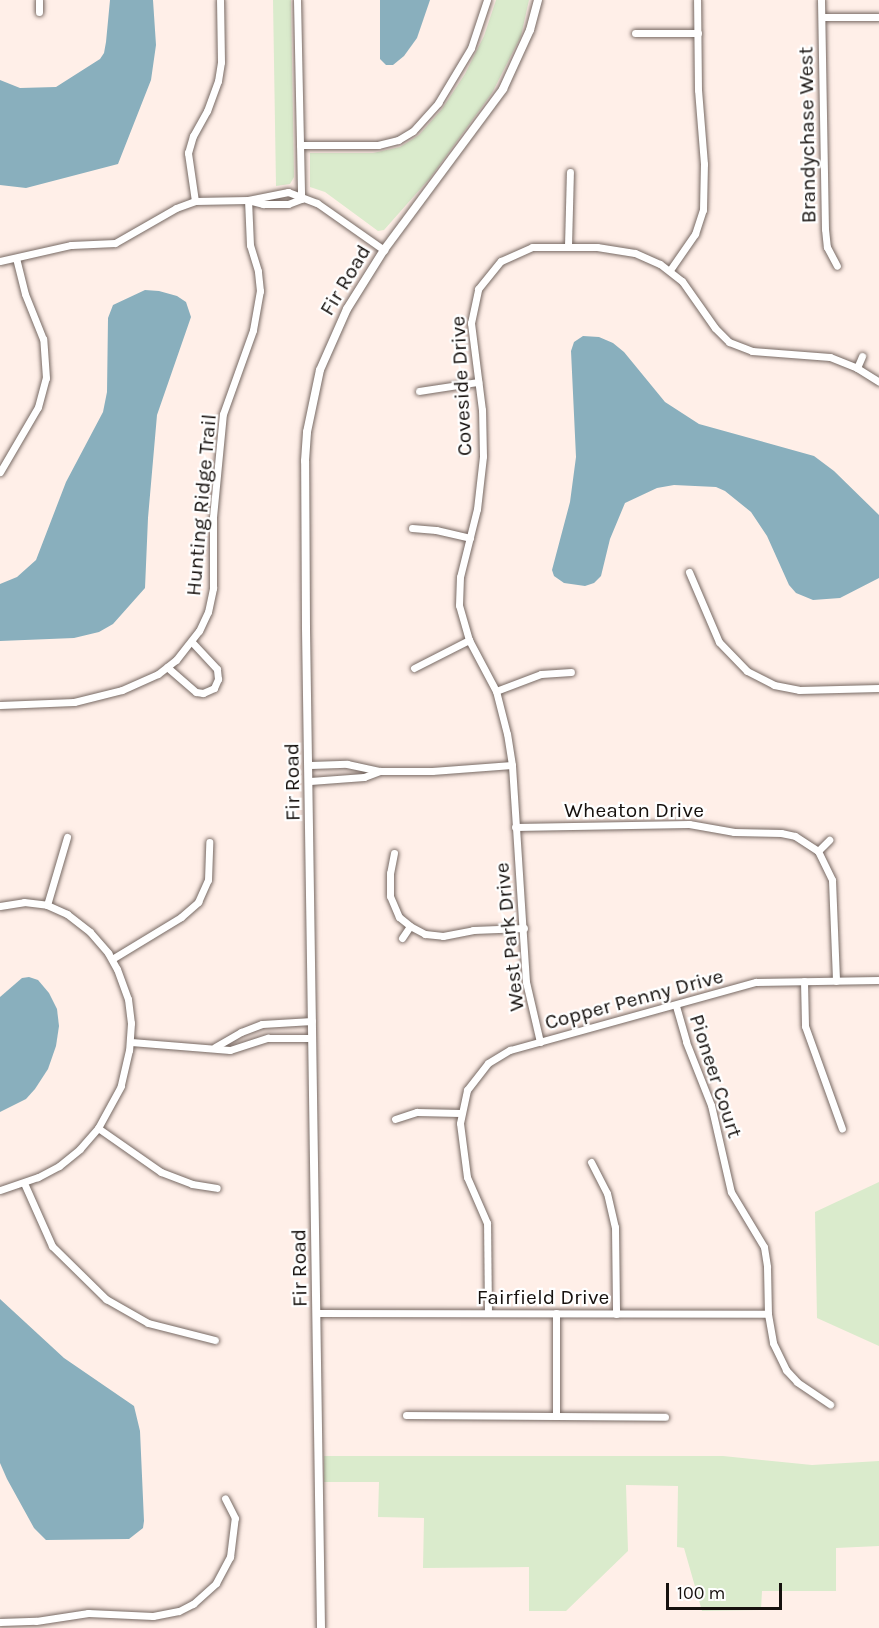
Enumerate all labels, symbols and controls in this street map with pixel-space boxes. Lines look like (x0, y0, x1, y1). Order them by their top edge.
street label: Brandychase West (793, 46, 821, 224)
street label: Fir Road (314, 240, 376, 320)
street label: Coveside Drive (445, 315, 477, 457)
street label: Hunting Ridge Trail (180, 413, 222, 597)
street label: Fir Road (279, 743, 305, 821)
street label: Wheaton Drive (564, 797, 704, 823)
street label: West Park Drive (489, 861, 529, 1013)
street label: Copper Penny Drive (542, 963, 726, 1035)
street label: Pioneer Court (684, 1011, 748, 1141)
street label: Fir Road (286, 1229, 312, 1307)
street label: Fairfield Drive (477, 1284, 609, 1310)
scale bar (669, 1571, 784, 1609)
text: 100 m (677, 1582, 725, 1604)

